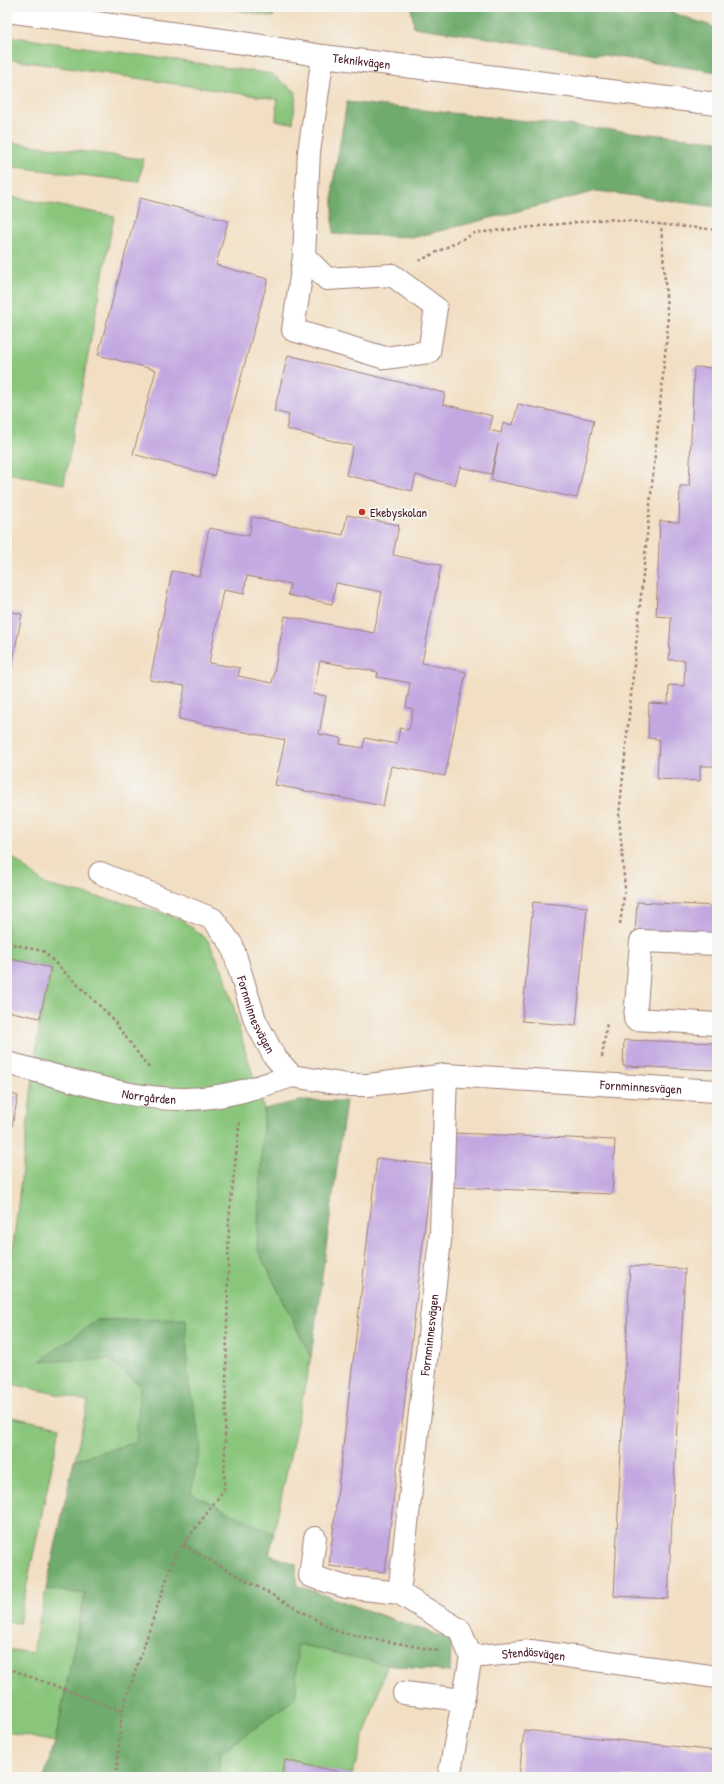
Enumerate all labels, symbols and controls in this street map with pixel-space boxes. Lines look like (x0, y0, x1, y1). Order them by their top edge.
street label: Teknikvägen (332, 48, 392, 73)
place label: Ekebyskolan (370, 503, 427, 521)
marker: Ekebyskolan (357, 507, 367, 517)
street label: Fornminnesvägen (233, 973, 280, 1056)
street label: Fornminnesvägen (599, 1075, 683, 1098)
street label: Norrgården (121, 1084, 176, 1108)
street label: Fornminnesvägen (415, 1293, 443, 1377)
street label: Stendösvägen (501, 1642, 567, 1665)

